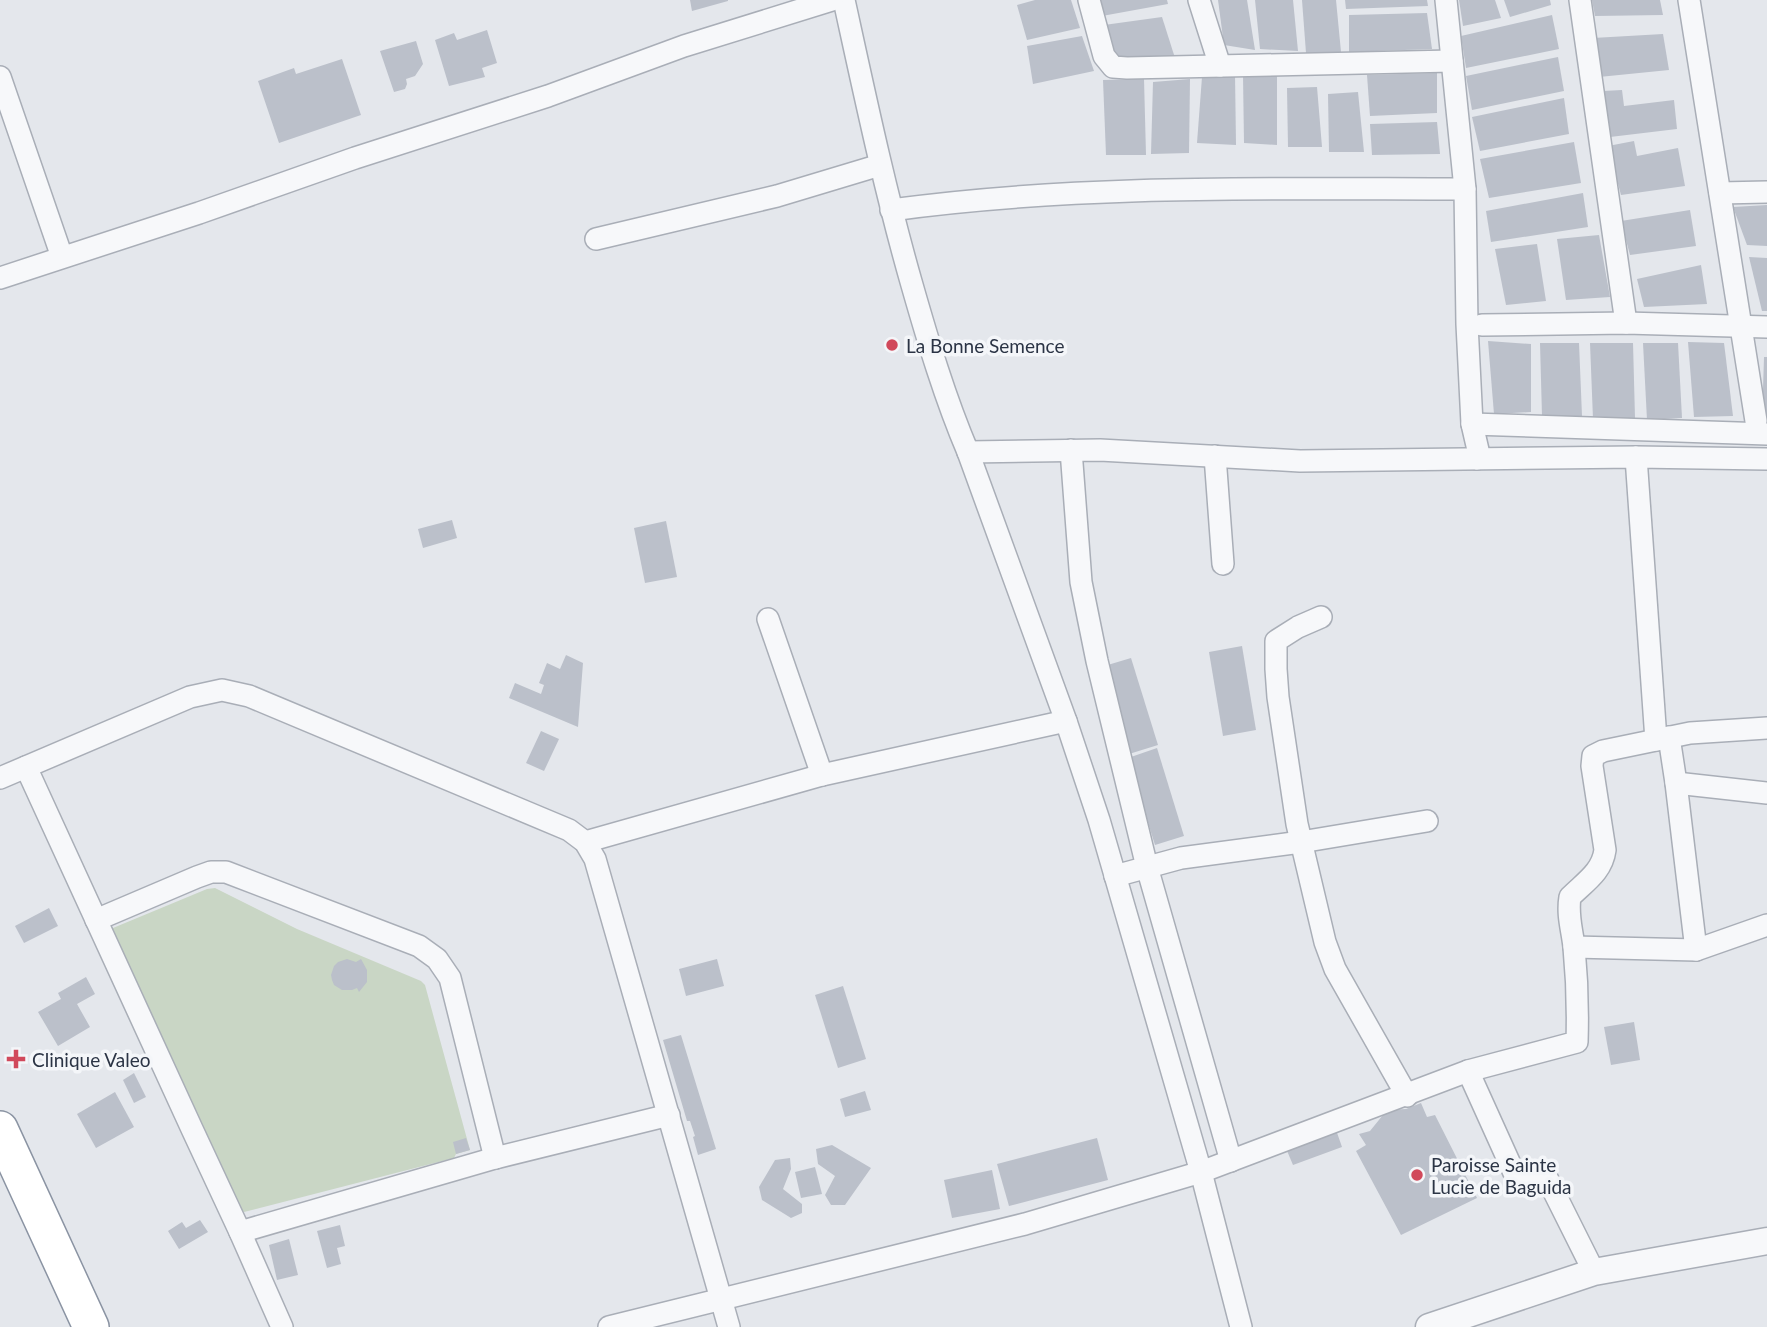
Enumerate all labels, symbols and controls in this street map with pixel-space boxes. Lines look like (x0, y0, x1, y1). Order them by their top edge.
place label: La Bonne Semence (906, 334, 1065, 357)
marker: La Bonne Semence (884, 337, 900, 353)
place label: Clinique Valeo (32, 1048, 151, 1071)
marker: Clinique Valeo (6, 1049, 26, 1069)
place label: Paroisse Sainte Lucie de Baguida (1431, 1153, 1572, 1198)
marker: Paroisse Sainte Lucie de Baguida (1409, 1167, 1425, 1183)

